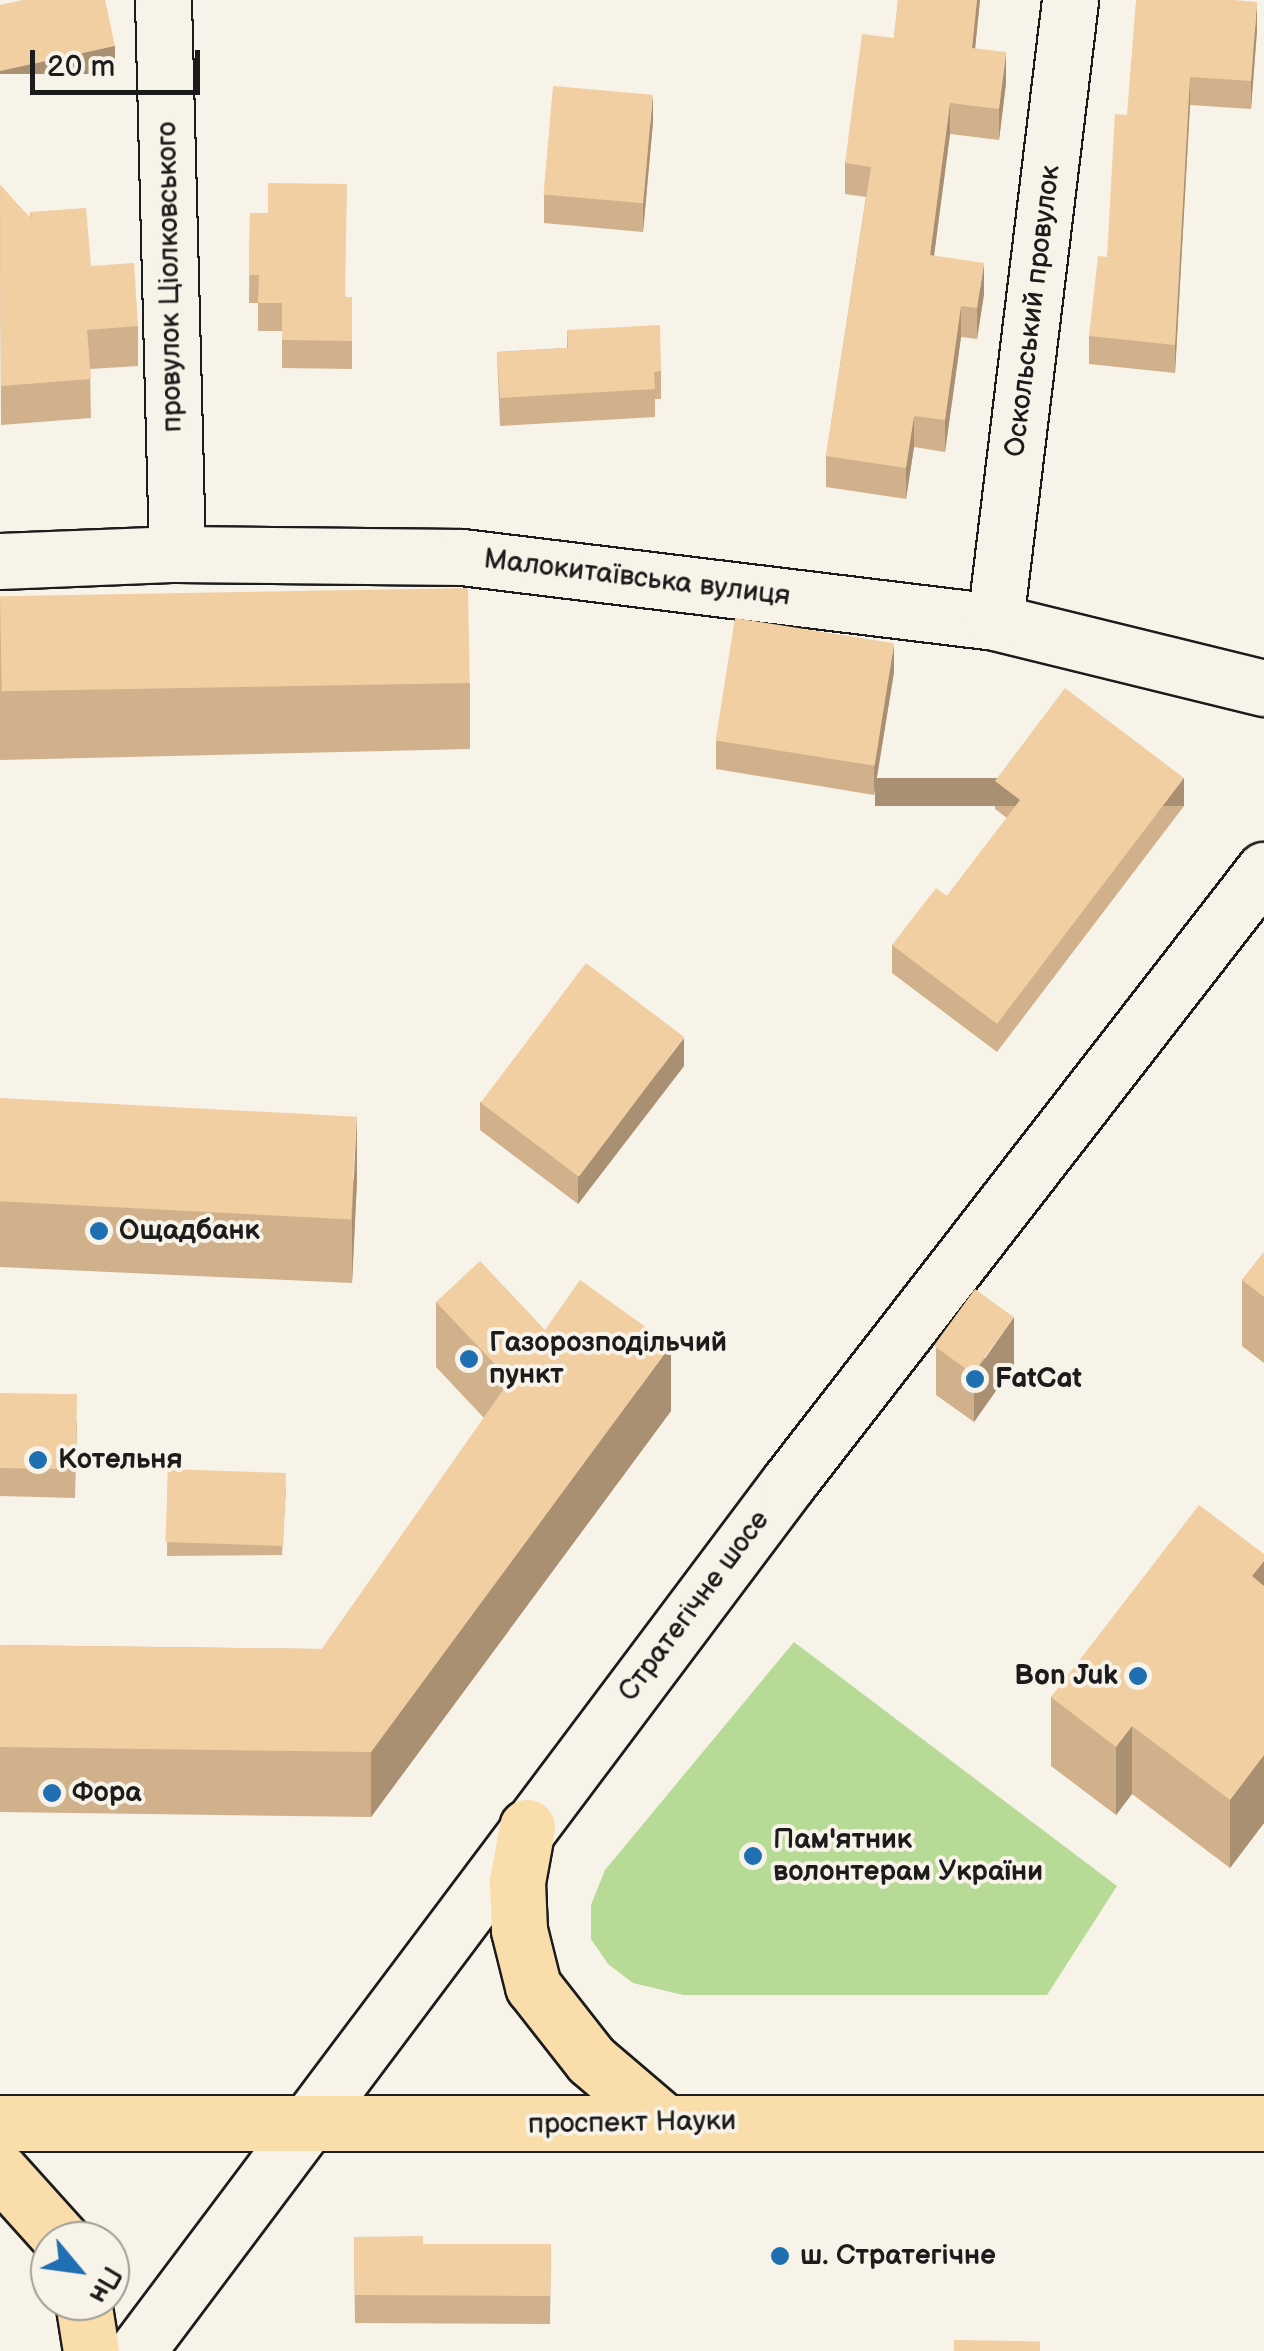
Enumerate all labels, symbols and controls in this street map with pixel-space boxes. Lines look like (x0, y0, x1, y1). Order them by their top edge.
scale bar (35, 30, 205, 92)
text: 20 m (47, 49, 115, 85)
street label: провулок Ціолковського (150, 121, 190, 433)
street label: Оскольський провулок (998, 163, 1068, 459)
street label: Малокитаївська вулиця (482, 543, 792, 613)
place label: Ощадбанк (119, 1214, 260, 1248)
marker: Ощадбанк (88, 1220, 110, 1242)
place label: Газорозподільчий пункт (489, 1326, 727, 1392)
marker: Газорозподільчий пункт (458, 1348, 480, 1370)
place label: FatCat (995, 1362, 1082, 1396)
marker: FatCat (964, 1368, 986, 1390)
place label: Котельня (58, 1443, 183, 1477)
marker: Котельня (27, 1449, 49, 1471)
street label: Стратегічне шосе (611, 1504, 777, 1708)
place label: Bon Juk (1014, 1659, 1118, 1693)
marker: Bon Juk (1127, 1665, 1149, 1687)
place label: Фора (72, 1776, 142, 1810)
marker: Фора (41, 1782, 63, 1804)
place label: Пам'ятник волонтерам України (773, 1823, 1043, 1889)
marker: Пам'ятник волонтерам України (742, 1845, 764, 1867)
street label: проспект Науки (528, 2104, 736, 2142)
north arrow (30, 2221, 130, 2321)
place label: ш. Стратегічне (800, 2239, 996, 2273)
marker: ш. Стратегічне (769, 2245, 791, 2267)
text: Пн (81, 2260, 128, 2309)

